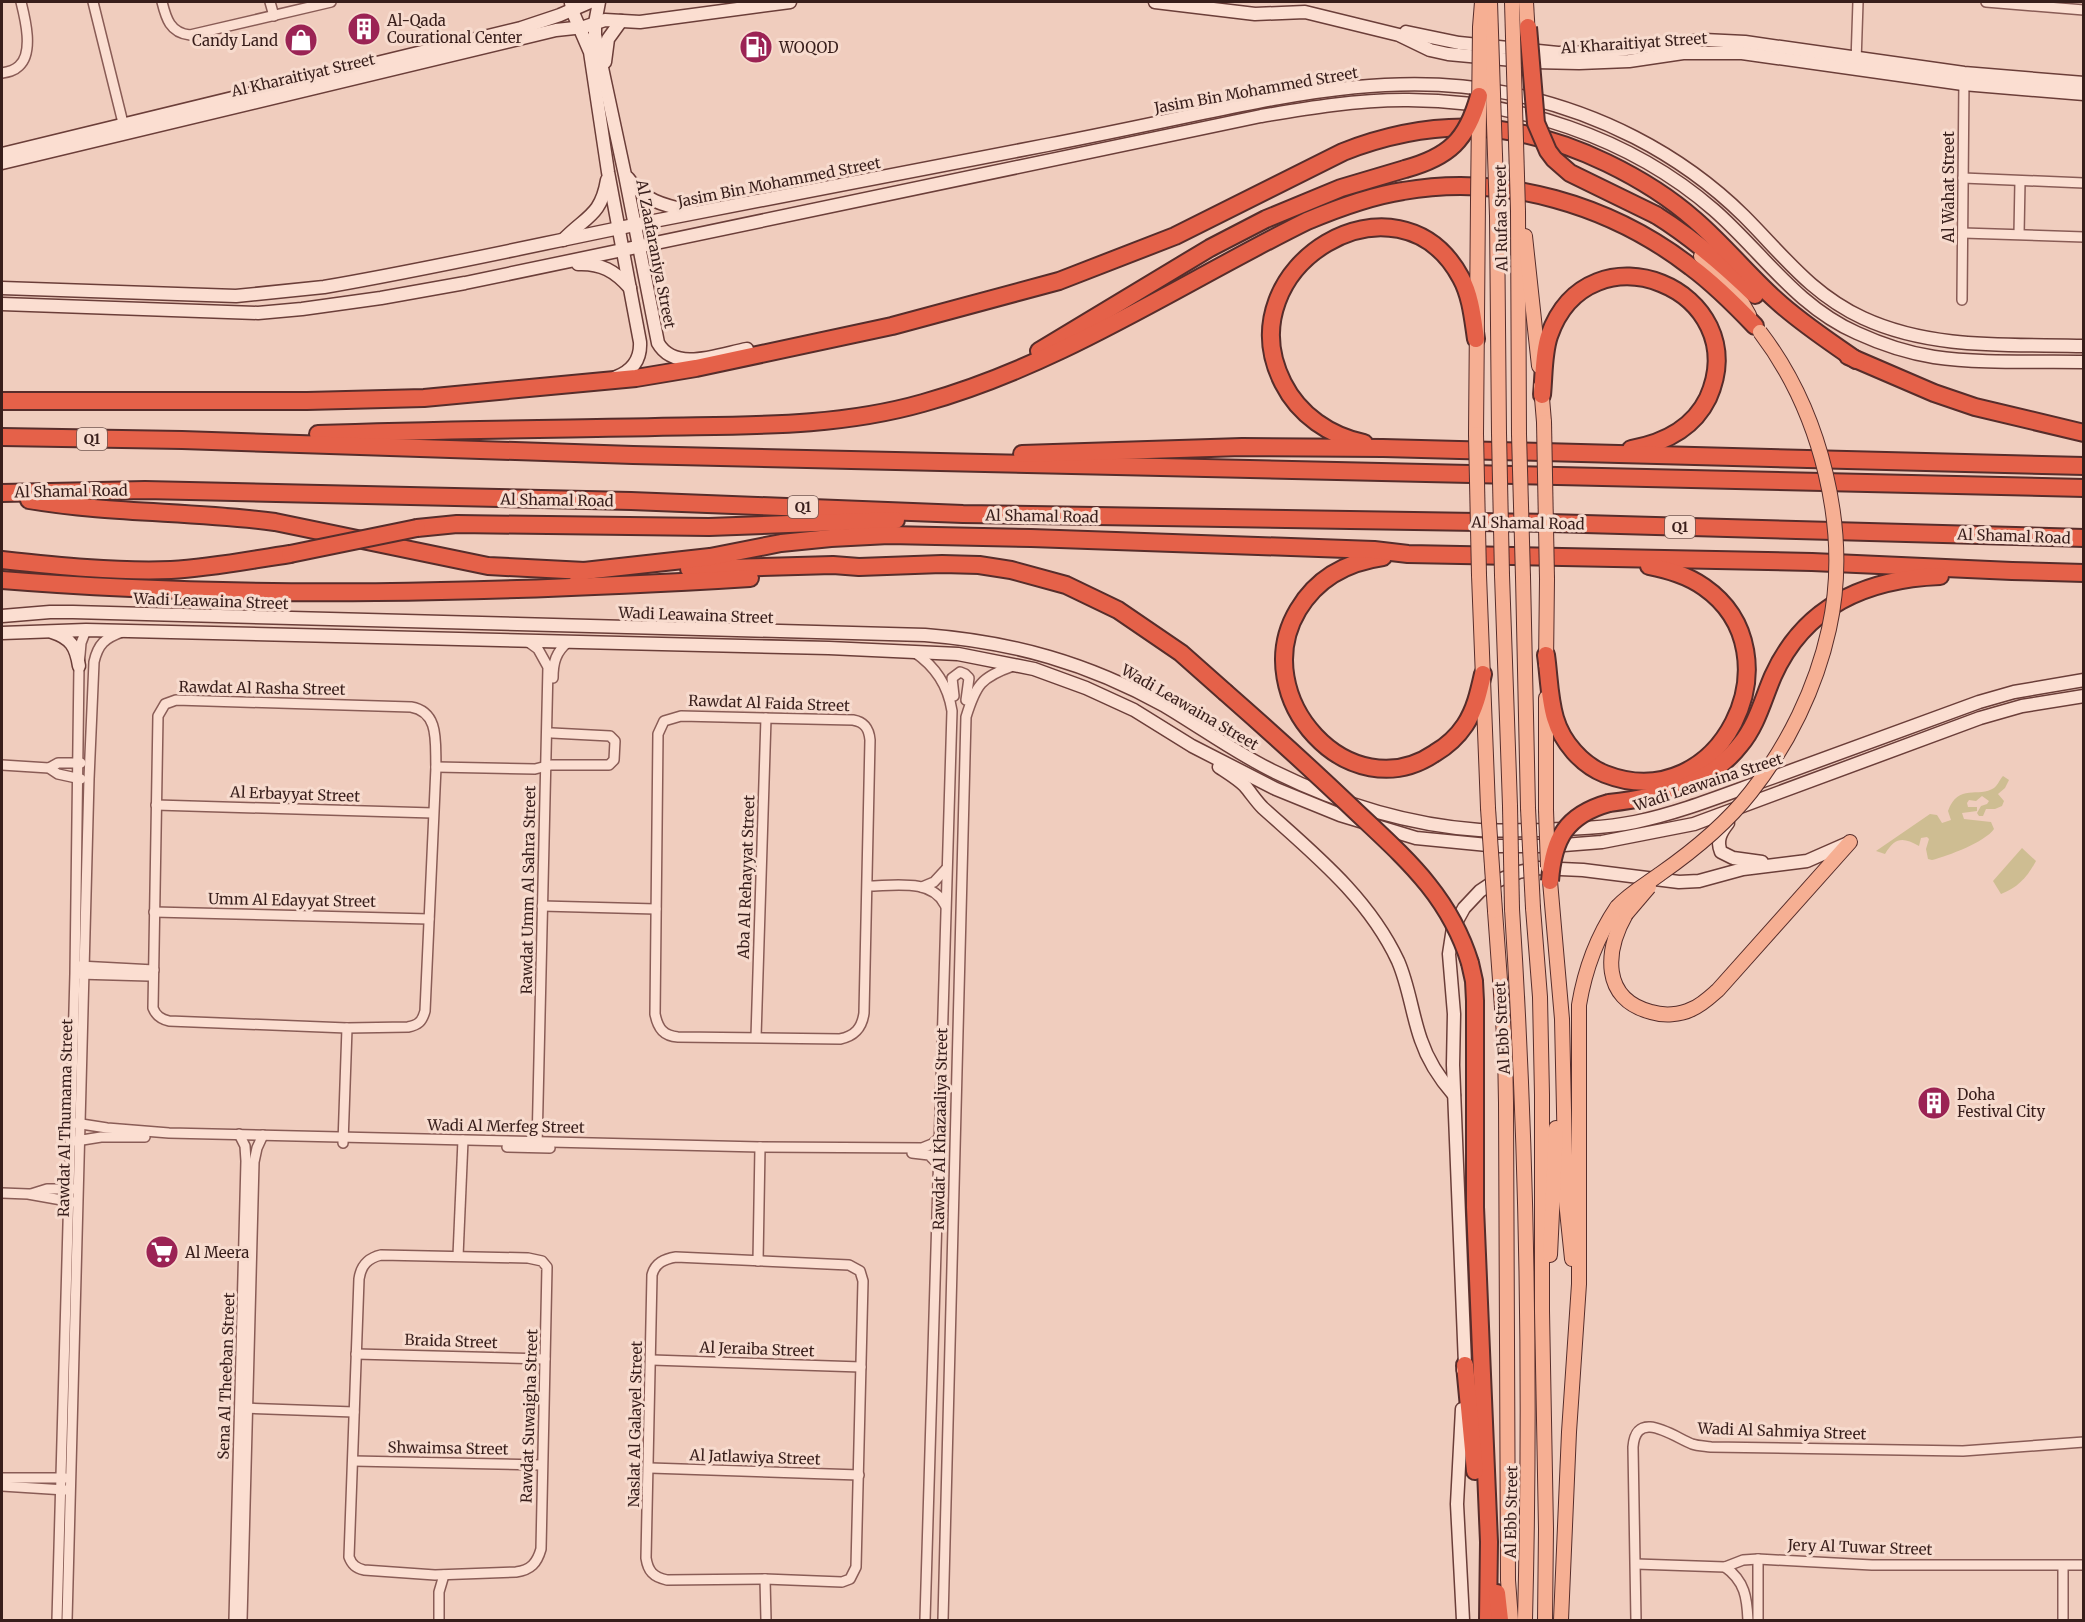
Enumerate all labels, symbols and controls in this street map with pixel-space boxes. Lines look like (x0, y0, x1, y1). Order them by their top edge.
building icon: Al-Qada Courational Center (346, 11, 382, 47)
place label: Al-Qada Courational Center (386, 11, 522, 47)
shop icon: Candy Land (283, 22, 319, 58)
street label: Al Kharaitiyat Street (1559, 28, 1708, 58)
fuel station icon: WOQOD (738, 29, 774, 65)
place label: Candy Land (192, 31, 278, 50)
place label: WOQOD (778, 38, 838, 57)
street label: Al Kharaitiyat Street (228, 49, 377, 101)
street label: Jasim Bin Mohammed Street (1152, 63, 1360, 117)
street label: Al Wahat Street (1939, 131, 1958, 244)
street label: Jasim Bin Mohammed Street (675, 153, 882, 211)
street label: Al Rufaa Street (1491, 164, 1511, 273)
street label: Al Zaafaraniya Street (632, 177, 680, 330)
road number: Q1 (77, 428, 107, 450)
street label: Al Shamal Road (13, 481, 128, 502)
street label: Al Shamal Road (499, 489, 614, 510)
road number: Q1 (788, 496, 818, 518)
street label: Al Shamal Road (984, 505, 1099, 526)
street label: Al Shamal Road (1470, 512, 1585, 533)
road number: Q1 (1665, 516, 1695, 538)
street label: Al Shamal Road (1956, 524, 2071, 547)
street label: Wadi Leawaina Street (132, 589, 289, 613)
street label: Wadi Leawaina Street (617, 603, 774, 627)
street label: Wadi Leawaina Street (1117, 659, 1262, 754)
street label: Rawdat Al Rasha Street (178, 677, 346, 699)
street label: Rawdat Al Faida Street (688, 691, 850, 715)
street label: Wadi Leawaina Street (1630, 749, 1785, 815)
street label: Al Erbayyat Street (229, 782, 360, 806)
street label: Rawdat Umm Al Sahra Street (517, 785, 539, 995)
street label: Aba Al Rehayyat Street (734, 795, 758, 960)
street label: Umm Al Edayyat Street (208, 889, 376, 911)
street label: Al Ebb Street (1490, 981, 1514, 1076)
street label: Rawdat Al Thumama Street (54, 1019, 76, 1217)
street label: Rawdat Al Khazaaliya Street (929, 1027, 951, 1230)
building icon: Doha Festival City (1916, 1085, 1952, 1121)
place label: Doha Festival City (1957, 1085, 2045, 1121)
street label: Wadi Al Merfeg Street (426, 1115, 585, 1137)
supermarket icon: Al Meera (144, 1234, 180, 1270)
place label: Al Meera (184, 1243, 249, 1262)
street label: Sena Al Theeban Street (214, 1292, 238, 1460)
street label: Rawdat Suwaigha Street (516, 1328, 542, 1503)
street label: Braida Street (404, 1330, 498, 1352)
street label: Al Jeraiba Street (698, 1337, 815, 1361)
street label: Naslat Al Galayel Street (624, 1340, 646, 1507)
street label: Wadi Al Sahmiya Street (1696, 1419, 1867, 1443)
street label: Shwaimsa Street (387, 1437, 509, 1459)
street label: Al Jatlawiya Street (688, 1445, 821, 1469)
street label: Al Ebb Street (1501, 1465, 1521, 1560)
street label: Jery Al Tuwar Street (1786, 1535, 1933, 1559)

